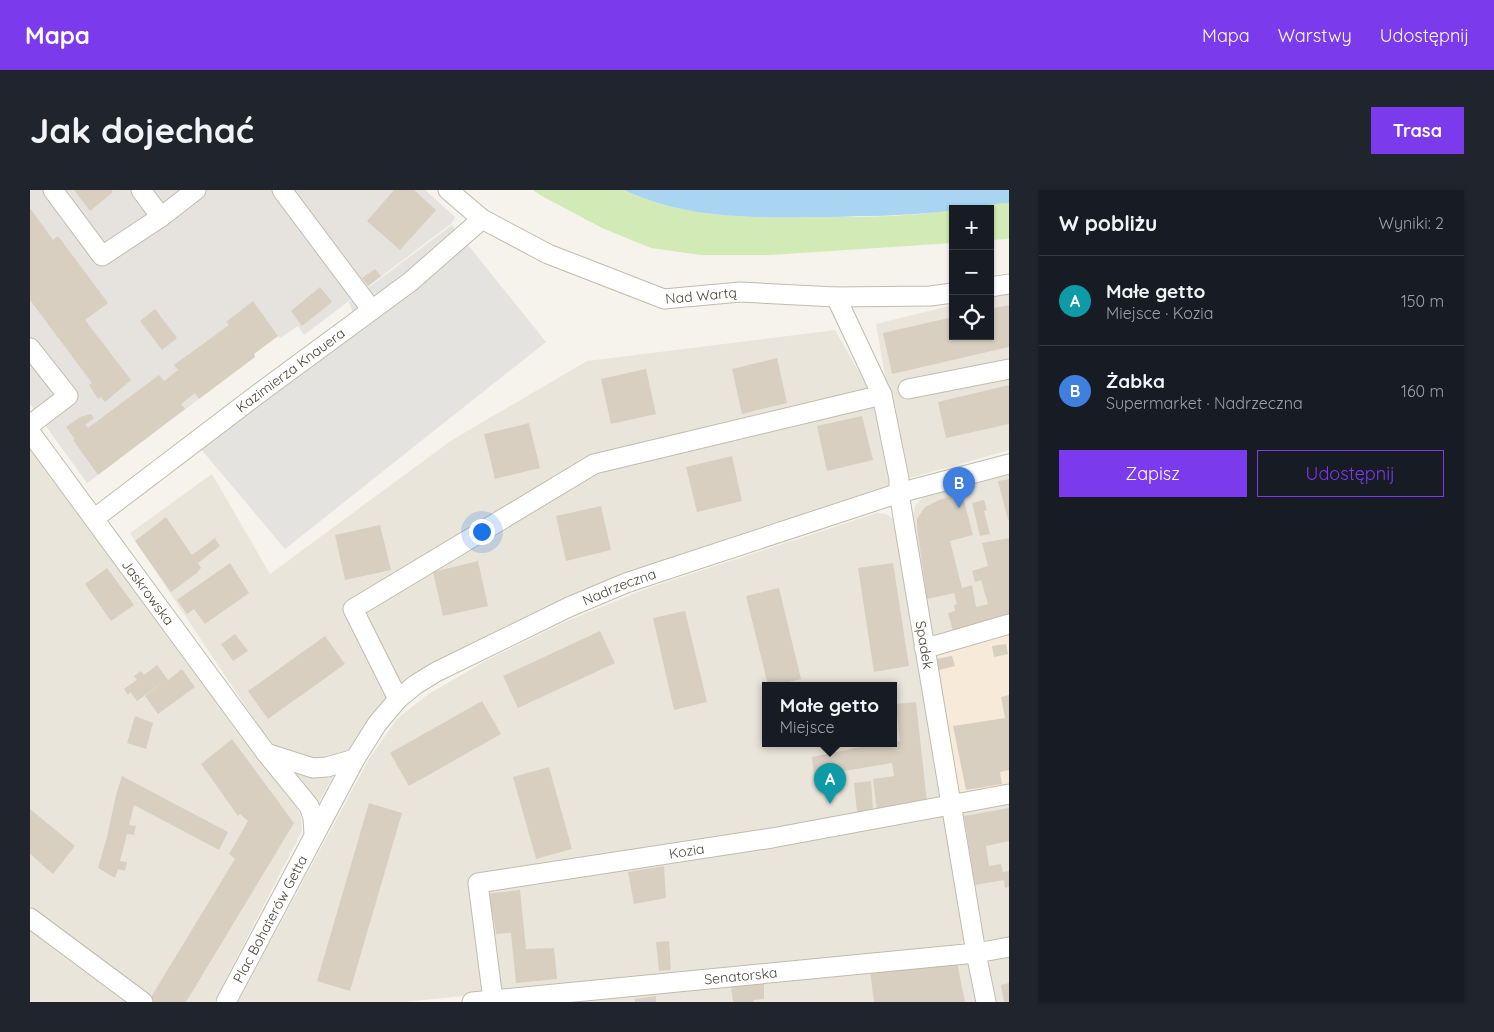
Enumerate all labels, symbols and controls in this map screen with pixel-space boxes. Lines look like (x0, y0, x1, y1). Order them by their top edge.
text: Mapa (25, 20, 90, 50)
text: Mapa (1202, 24, 1250, 47)
text: Warstwy (1278, 24, 1352, 47)
text: Udostępnij (1380, 24, 1469, 47)
button: Trasa (1371, 107, 1464, 154)
text: Jak dojechać (30, 108, 254, 152)
map controls (949, 205, 994, 340)
button: + (949, 205, 994, 250)
text: W pobliżu (1059, 210, 1157, 236)
text: Wyniki: 2 (1379, 213, 1444, 233)
button: − (949, 250, 994, 295)
text: Małe getto (1106, 279, 1205, 303)
street label: Nad Wartą (665, 283, 737, 308)
text: A (1070, 291, 1080, 311)
text: 150 m (1401, 291, 1444, 311)
button: locate (949, 295, 994, 340)
text: Miejsce · Kozia (1106, 303, 1213, 323)
street label: Kazimierza Knauera (232, 324, 349, 417)
text: Żabka (1106, 369, 1165, 393)
text: B (1070, 381, 1080, 401)
text: 160 m (1401, 381, 1444, 401)
text: Supermarket · Nadrzeczna (1106, 393, 1303, 413)
button: Zapisz (1059, 450, 1247, 497)
button: Udostępnij (1257, 450, 1444, 497)
pin: B (943, 467, 975, 508)
your location (469, 519, 495, 545)
street label: Jaskrowska (118, 556, 178, 629)
street label: Nadrzeczna (580, 565, 658, 609)
street label: Spadek (912, 619, 937, 670)
popup (762, 682, 897, 747)
text: Małe getto (780, 693, 879, 717)
text: Miejsce (780, 717, 835, 737)
pin: A (814, 763, 846, 804)
street label: Kozia (668, 839, 706, 863)
street label: Plac Bohaterów Getta (229, 852, 311, 986)
street label: Senatorska (703, 963, 778, 988)

